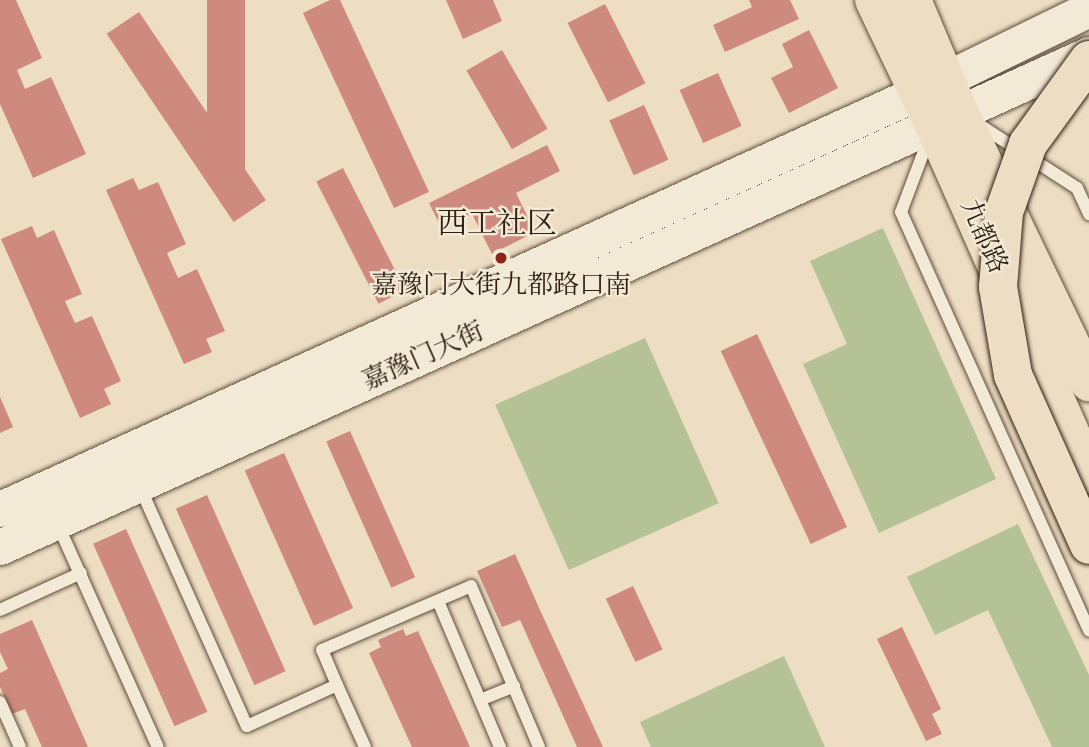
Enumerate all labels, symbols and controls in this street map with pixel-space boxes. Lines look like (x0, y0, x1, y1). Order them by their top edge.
street label: 九都路 (954, 194, 1014, 278)
district label: 西工社区 (437, 206, 557, 242)
marker: 嘉豫门大街九都路口南 (493, 250, 509, 266)
place label: 嘉豫门大街九都路口南 (371, 269, 631, 301)
street label: 嘉豫门大街 (357, 315, 489, 397)

